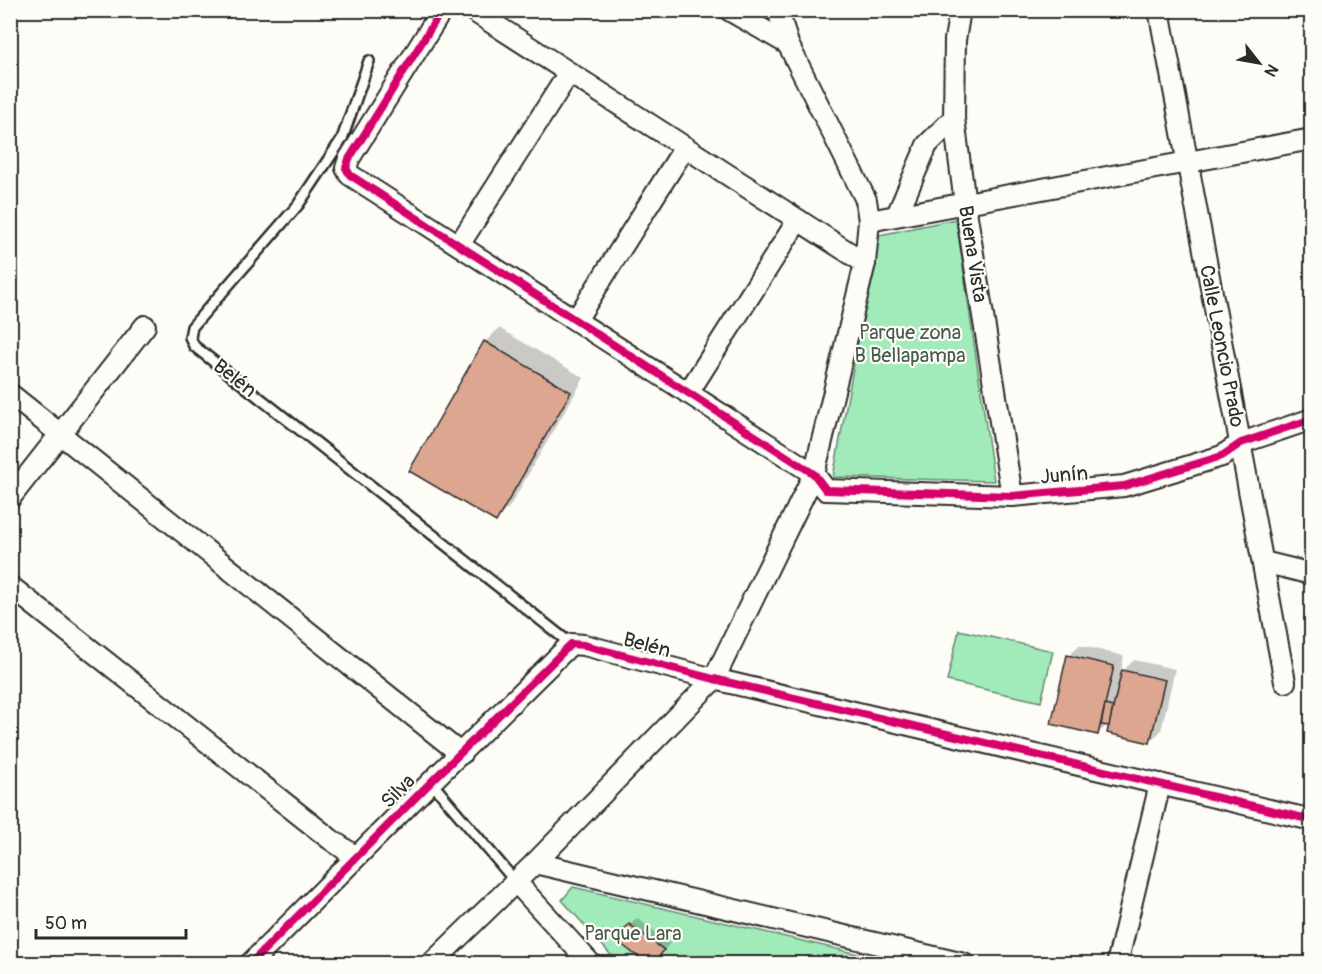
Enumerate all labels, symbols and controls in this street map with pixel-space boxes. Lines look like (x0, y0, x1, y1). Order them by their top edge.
north arrow (1229, 33, 1289, 93)
text: N (1260, 60, 1282, 80)
street label: Buena Vista (953, 204, 993, 304)
street label: Calle Leoncio Prado (1194, 263, 1250, 429)
park label: Parque zona B Bellapampa (855, 320, 965, 368)
street label: Belén (208, 353, 262, 403)
street label: Junín (1039, 460, 1089, 490)
street label: Belén (621, 627, 673, 663)
street label: Silva (376, 769, 420, 813)
scale bar (36, 902, 186, 940)
text: 50 m (45, 912, 87, 935)
park label: Parque Lara (584, 921, 682, 946)

